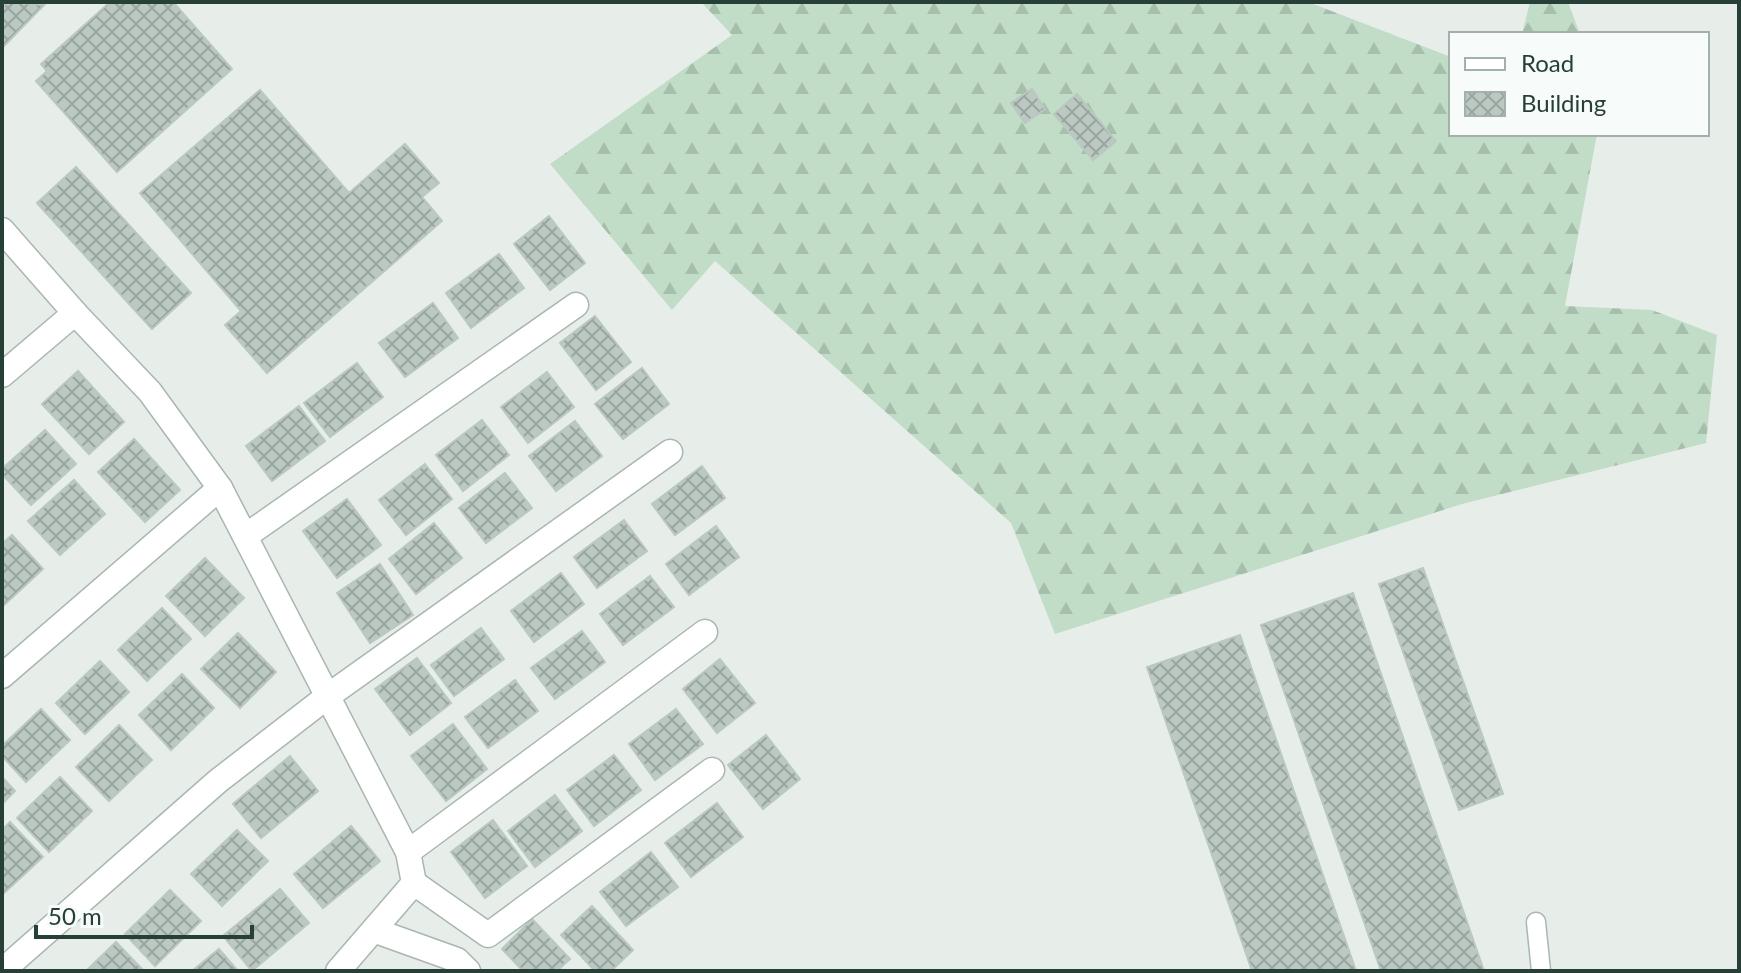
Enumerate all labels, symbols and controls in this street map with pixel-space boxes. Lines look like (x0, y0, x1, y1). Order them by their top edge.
legend (1449, 32, 1709, 136)
text: Road (1521, 48, 1574, 77)
text: Building (1521, 88, 1606, 117)
scale bar (36, 889, 252, 939)
text: 50 m (48, 901, 102, 930)

